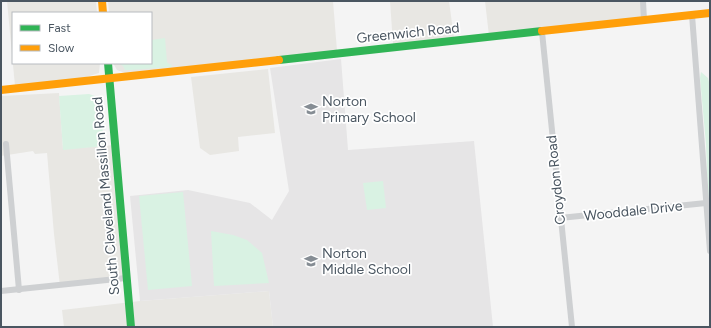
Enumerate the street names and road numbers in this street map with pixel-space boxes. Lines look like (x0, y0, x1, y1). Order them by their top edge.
street label: Greenwich Road (356, 19, 460, 47)
street label: South Cleveland Massillon Road (89, 96, 123, 296)
street label: Croydon Road (543, 134, 569, 226)
street label: Wooddale Drive (583, 197, 684, 225)

